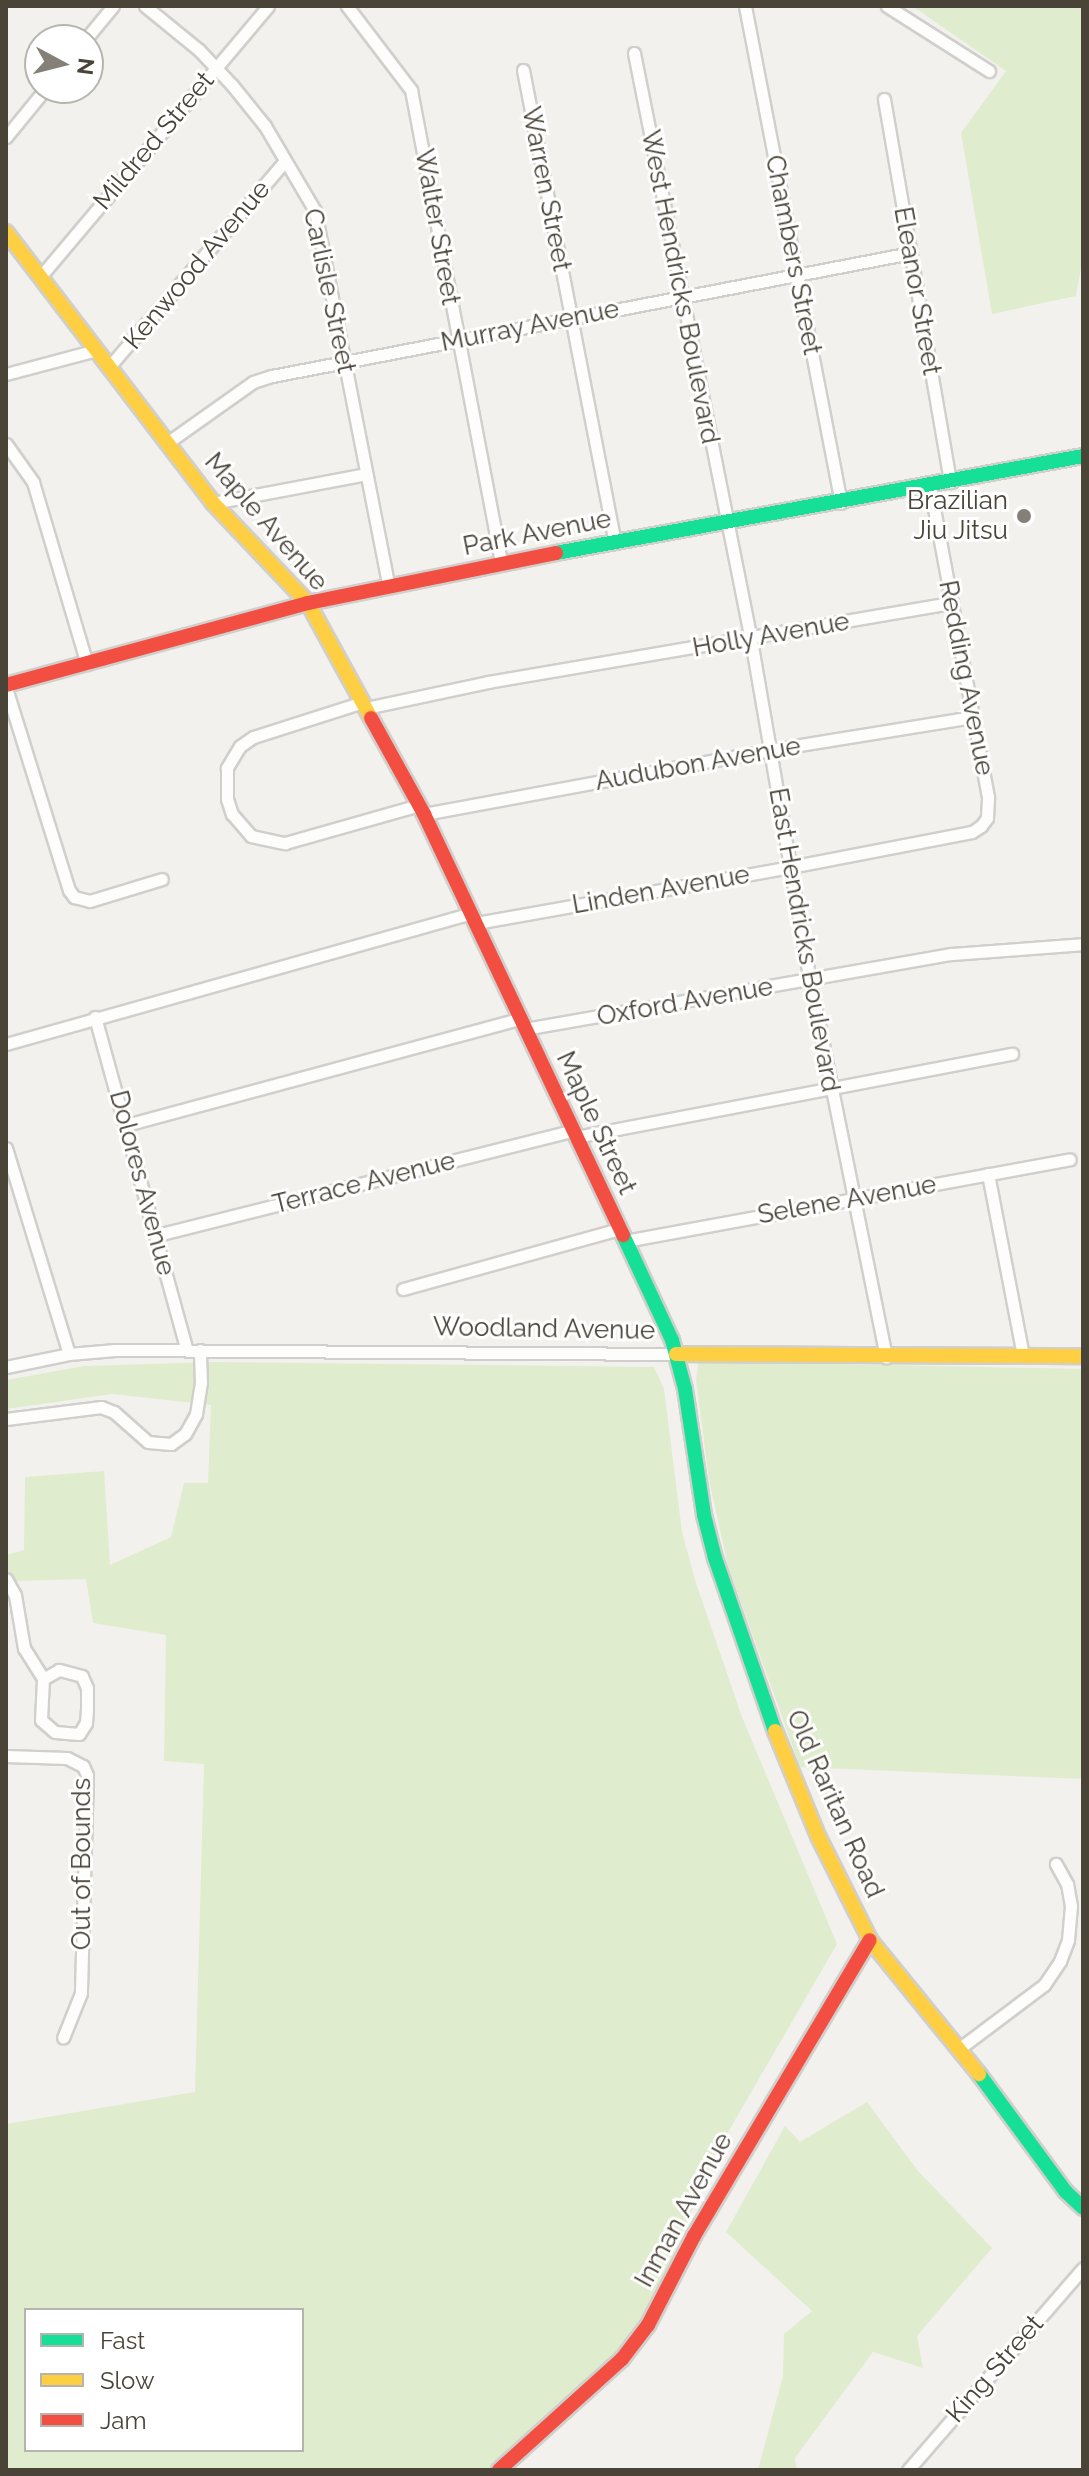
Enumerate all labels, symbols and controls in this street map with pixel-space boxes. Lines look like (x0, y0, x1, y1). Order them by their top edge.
north arrow (24, 24, 104, 104)
text: N (72, 57, 100, 77)
street label: Mildred Street (87, 66, 221, 216)
street label: Warren Street (515, 104, 577, 274)
street label: West Hendricks Boulevard (634, 127, 726, 447)
street label: Walter Street (408, 146, 466, 308)
street label: Chambers Street (758, 153, 828, 357)
street label: Kenwood Avenue (117, 174, 277, 356)
street label: Eleanor Street (887, 204, 947, 378)
street label: Carlisle Street (296, 206, 362, 376)
street label: Murray Avenue (438, 293, 622, 359)
street label: Maple Avenue (197, 446, 335, 598)
place label: Brazilian Jiu Jitsu (907, 485, 1008, 546)
street label: Park Avenue (460, 503, 614, 563)
marker: Brazilian Jiu Jitsu (1015, 507, 1033, 525)
street label: Redding Avenue (932, 577, 1000, 779)
street label: Holly Avenue (689, 606, 853, 664)
street label: Audubon Avenue (592, 731, 804, 797)
street label: East Hendricks Boulevard (762, 786, 846, 1094)
street label: Linden Avenue (569, 859, 753, 921)
street label: Oxford Avenue (594, 971, 776, 1033)
street label: Maple Street (549, 1047, 643, 1199)
street label: Dolores Avenue (102, 1087, 182, 1279)
street label: Terrace Avenue (269, 1145, 459, 1221)
street label: Selene Avenue (755, 1169, 939, 1231)
street label: Woodland Avenue (432, 1311, 656, 1347)
street label: Old Raritan Road (780, 1705, 890, 1903)
street label: Out of Bounds (66, 1778, 98, 1950)
street label: Inman Avenue (628, 2127, 740, 2293)
legend (24, 2308, 304, 2452)
street label: King Street (940, 2309, 1050, 2429)
text: Fast (100, 2326, 145, 2355)
text: Slow (100, 2366, 154, 2395)
text: Jam (100, 2406, 146, 2435)

